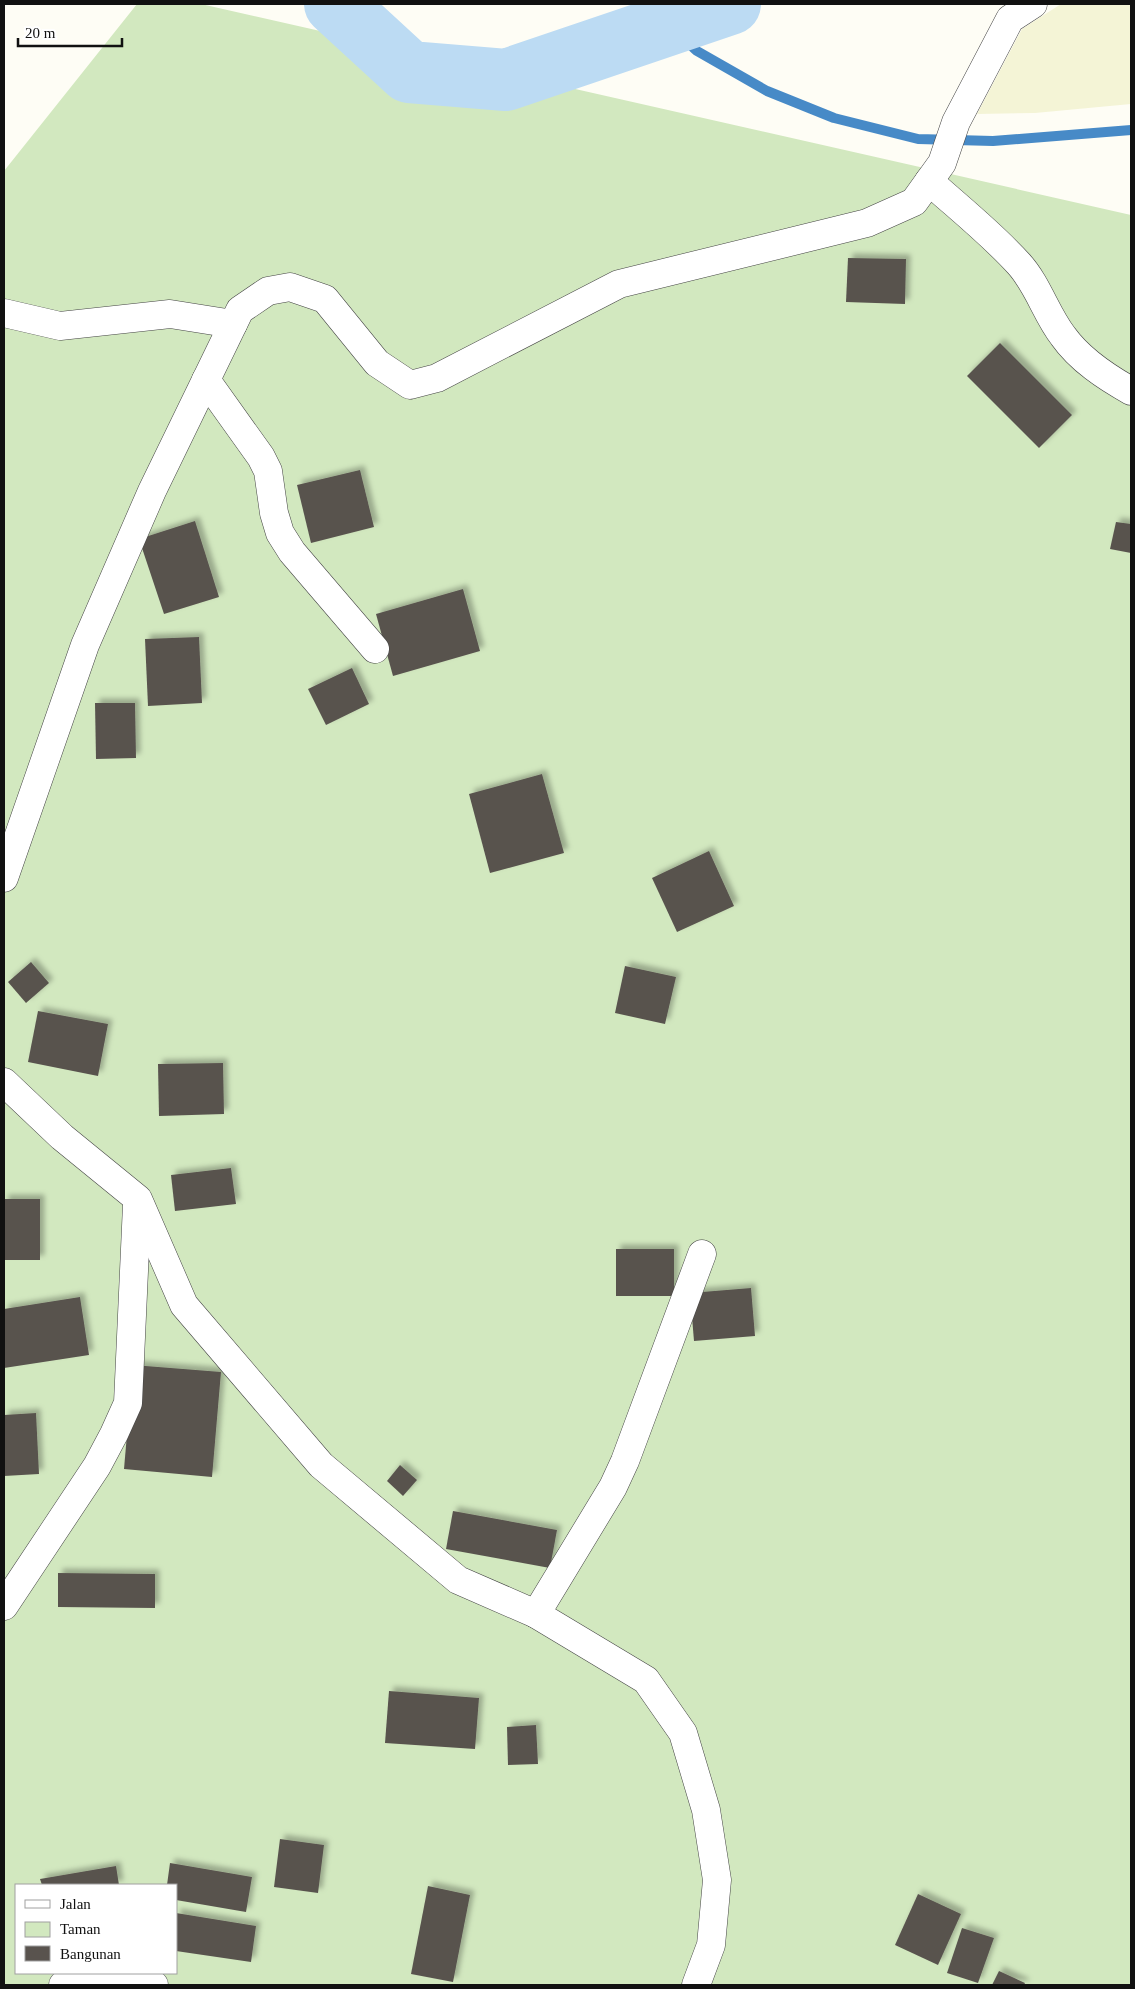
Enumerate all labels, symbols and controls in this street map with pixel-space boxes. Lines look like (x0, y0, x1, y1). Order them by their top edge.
scale bar (18, 15, 121, 47)
text: 20 m (25, 25, 56, 41)
legend (15, 1884, 178, 1974)
text: Jalan (60, 1896, 91, 1912)
text: Taman (60, 1921, 101, 1937)
text: Bangunan (60, 1946, 121, 1962)

